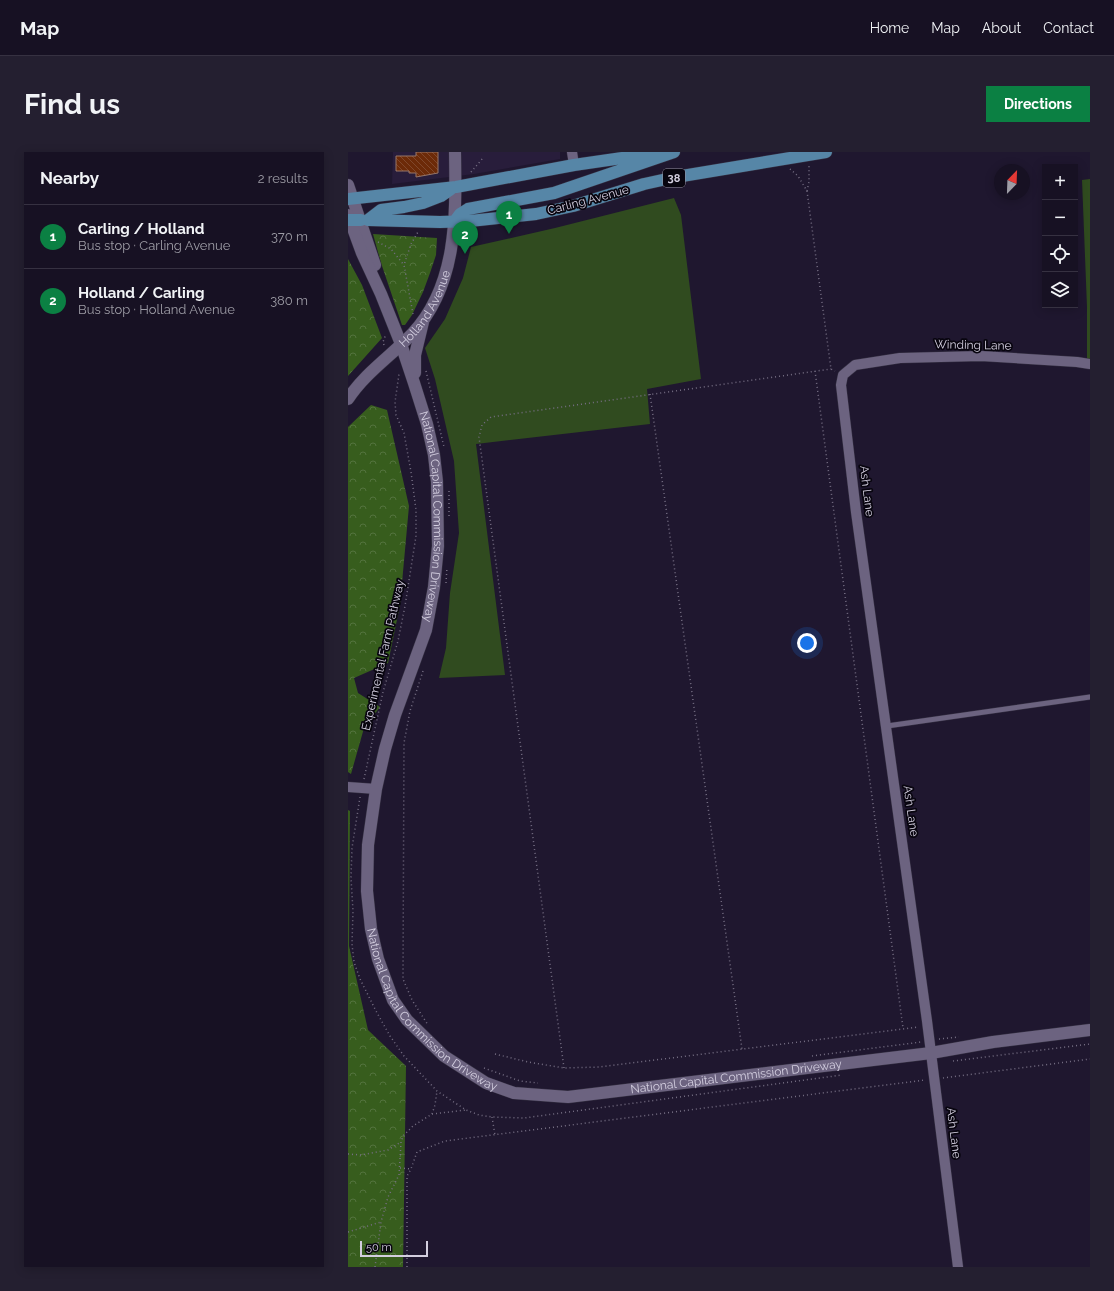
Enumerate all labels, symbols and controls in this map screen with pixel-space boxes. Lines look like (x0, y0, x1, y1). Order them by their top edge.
text: Map (20, 17, 59, 39)
text: Home (870, 20, 909, 36)
text: Map (931, 20, 960, 36)
text: About (982, 20, 1021, 36)
text: Contact (1043, 20, 1094, 36)
button: Directions (986, 86, 1090, 122)
text: Find us (24, 88, 120, 121)
north arrow (994, 164, 1030, 200)
map controls (1042, 164, 1078, 308)
button: + (1042, 164, 1078, 200)
text: Nearby (40, 168, 99, 188)
road number: 38 (663, 169, 685, 187)
text: 2 results (258, 171, 308, 186)
street label: Carling Avenue (546, 182, 630, 218)
button: − (1042, 200, 1078, 236)
pin: 1 (496, 201, 522, 234)
text: Carling / Holland (78, 220, 205, 238)
pin: 2 (452, 221, 478, 254)
text: 1 (50, 229, 56, 244)
text: 370 m (271, 229, 308, 244)
button: locate (1042, 236, 1078, 272)
text: Bus stop · Carling Avenue (78, 238, 230, 253)
street label: Holland Avenue (396, 269, 453, 350)
button: layers (1042, 272, 1078, 308)
text: Holland / Carling (78, 284, 205, 302)
text: 2 (49, 293, 57, 308)
text: 380 m (270, 293, 308, 308)
text: Bus stop · Holland Avenue (78, 302, 235, 317)
street label: Winding Lane (934, 337, 1012, 353)
street label: National Capital Commission Driveway (416, 409, 445, 624)
street label: Ash Lane (857, 465, 877, 517)
street label: Experimental Farm Pathway (359, 578, 407, 732)
your location (797, 633, 817, 653)
street label: Ash Lane (900, 785, 922, 837)
street label: National Capital Commission Driveway (364, 927, 500, 1094)
street label: National Capital Commission Driveway (630, 1057, 843, 1096)
street label: Ash Lane (944, 1107, 964, 1159)
scale bar (360, 1239, 428, 1258)
text: 50 m (366, 1241, 392, 1254)

